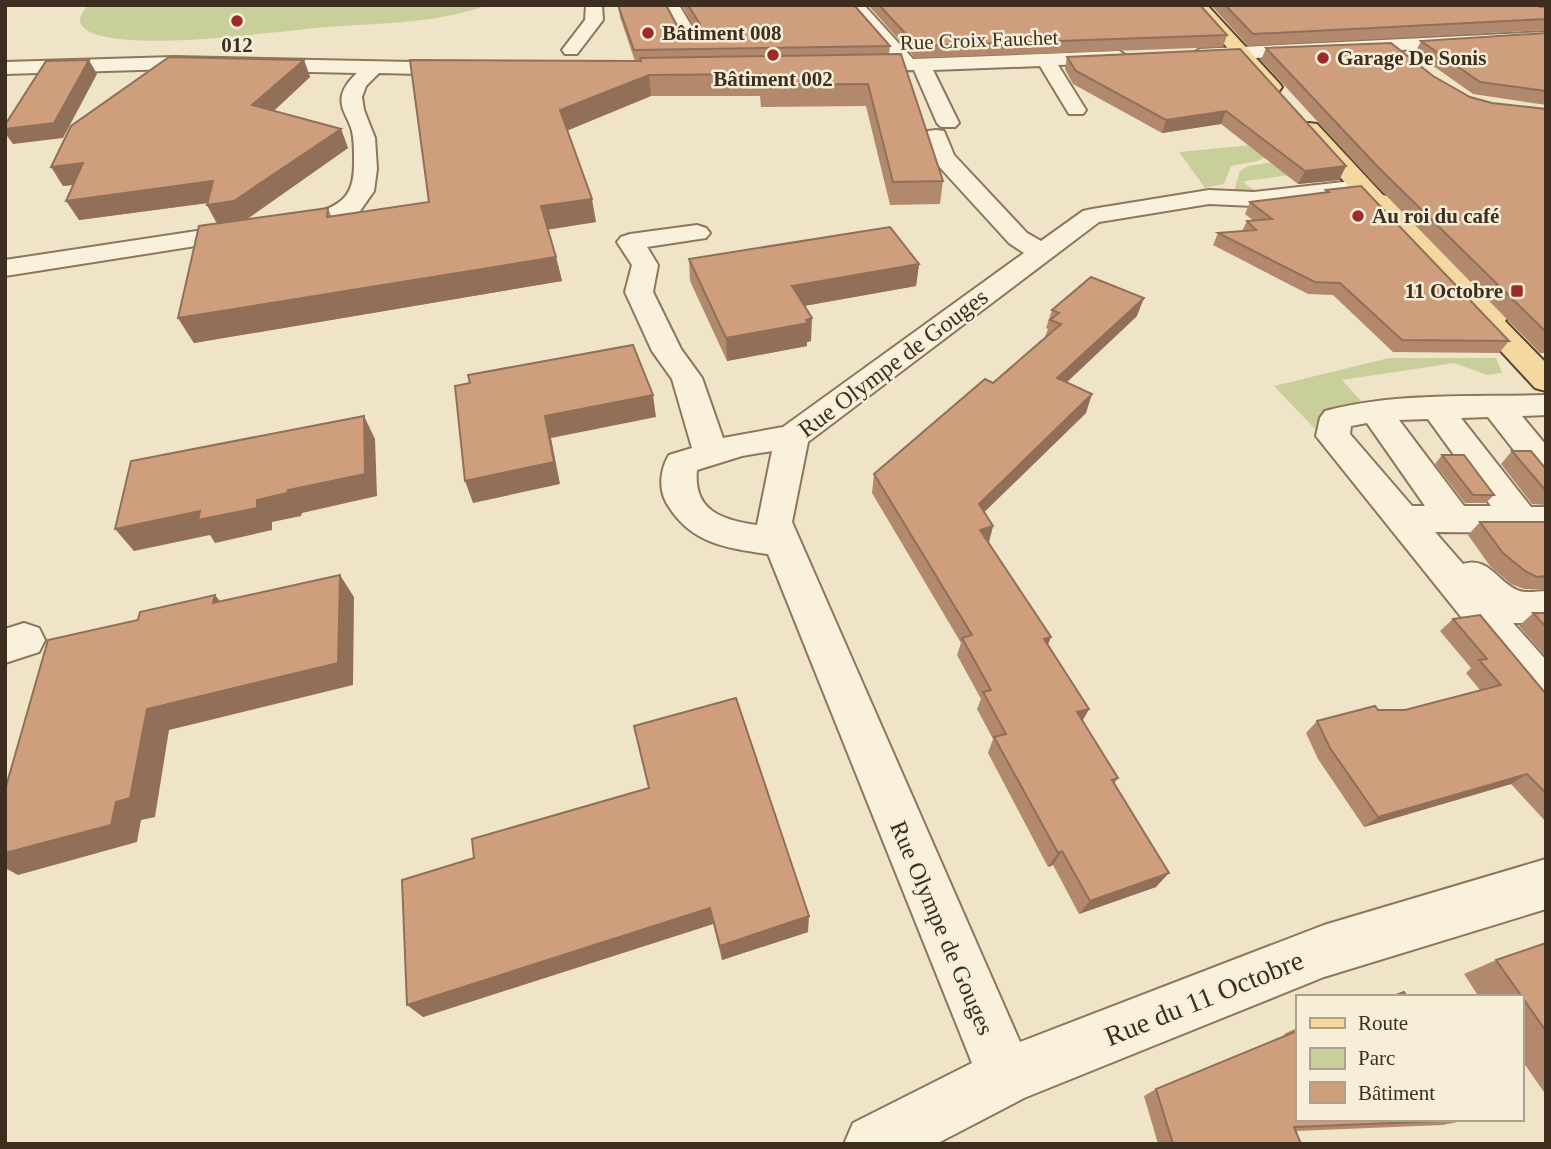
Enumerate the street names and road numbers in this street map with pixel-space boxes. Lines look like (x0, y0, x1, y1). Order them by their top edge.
street label: Rue Croix Fauchet (899, 25, 1059, 55)
street label: Rue Olympe de Gouges (793, 283, 993, 443)
street label: Rue Olympe de Gouges (885, 817, 999, 1039)
street label: Rue du 11 Octobre (1100, 944, 1308, 1052)

